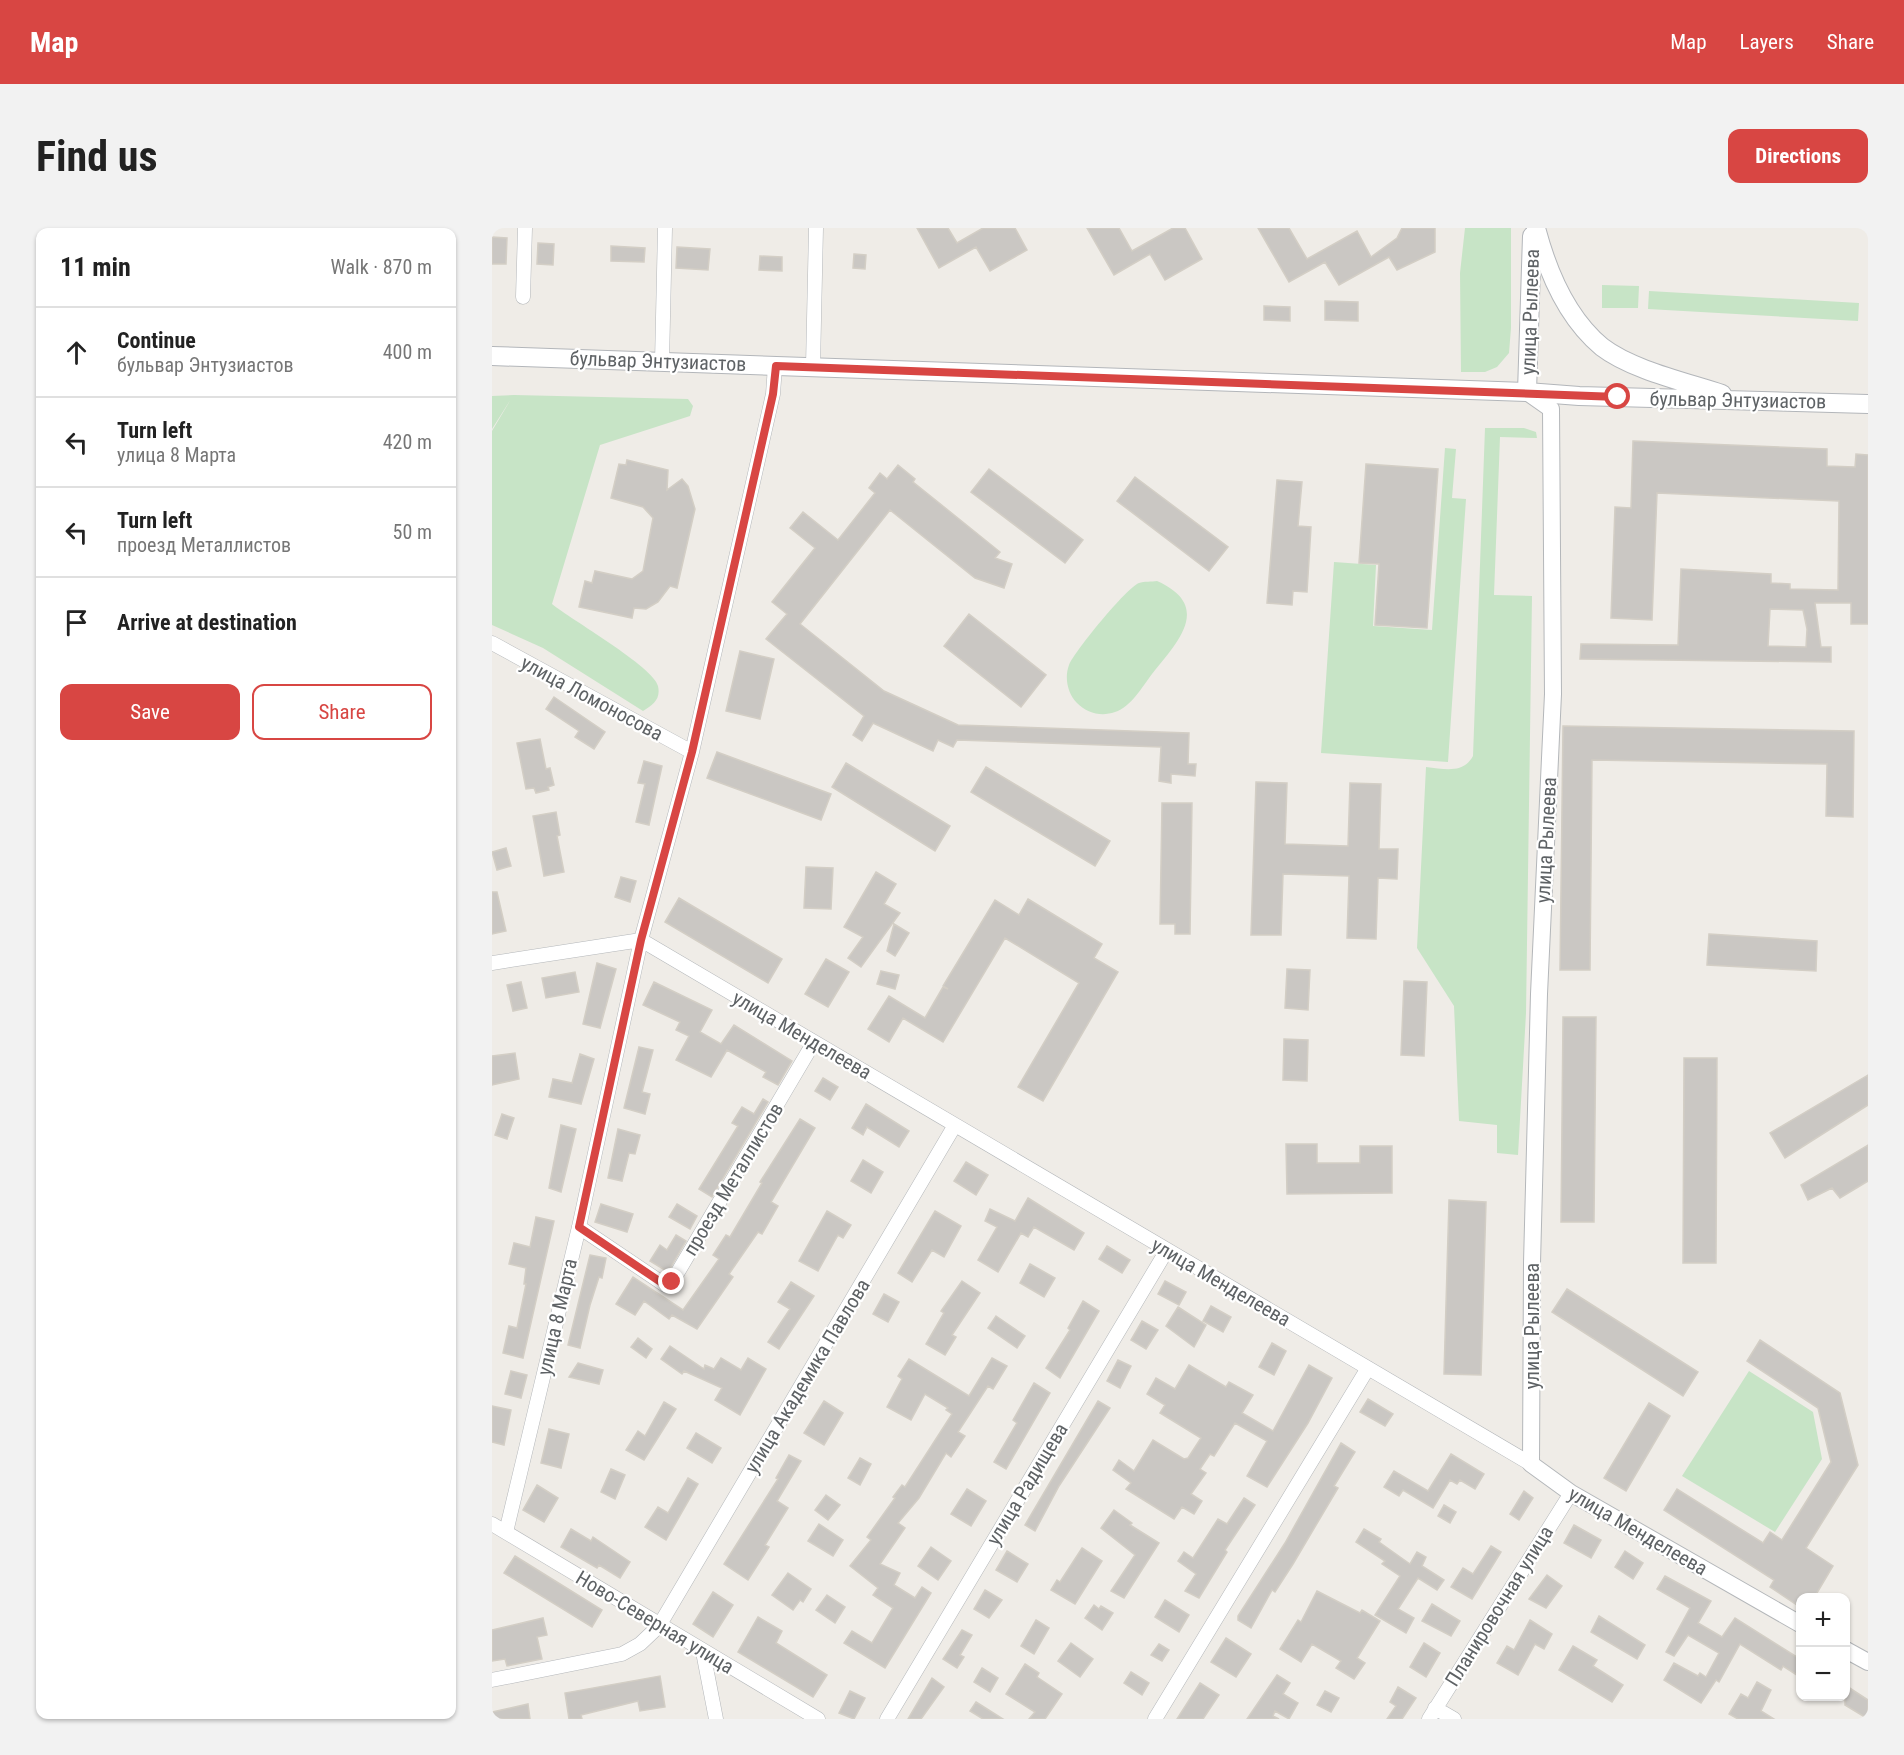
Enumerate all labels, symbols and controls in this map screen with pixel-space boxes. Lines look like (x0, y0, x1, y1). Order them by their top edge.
text: Map (30, 26, 78, 59)
text: Map (1670, 30, 1707, 54)
text: Layers (1740, 30, 1794, 54)
text: Share (1827, 30, 1874, 54)
button: Directions (1728, 129, 1868, 183)
text: Find us (36, 132, 157, 181)
street label: улица Рылеева (1516, 248, 1544, 376)
text: 11 min (60, 252, 131, 282)
text: Walk · 870 m (331, 255, 432, 279)
text: Continue (117, 328, 196, 353)
icon: ahead (60, 336, 93, 369)
text: 400 m (383, 340, 432, 364)
street label: бульвар Энтузиастов (569, 346, 747, 376)
text: бульвар Энтузиастов (117, 353, 294, 377)
route start (1604, 383, 1630, 409)
street label: бульвар Энтузиастов (1650, 386, 1826, 414)
text: Turn left (117, 418, 192, 443)
icon: left (60, 426, 93, 459)
text: 420 m (383, 430, 432, 454)
text: улица 8 Марта (117, 443, 236, 467)
text: Turn left (117, 508, 192, 533)
icon: left (60, 516, 93, 549)
text: 50 m (393, 520, 432, 544)
text: проезд Металлистов (117, 533, 291, 557)
icon: arrive (60, 606, 93, 639)
text: Arrive at destination (117, 610, 297, 635)
street label: улица Ломоносова (517, 650, 667, 746)
button: Save (60, 684, 240, 740)
button: Share (252, 684, 432, 740)
street label: улица Рылеева (1531, 776, 1561, 904)
street label: улица Менделеева (728, 986, 876, 1084)
street label: проезд Металлистов (678, 1098, 788, 1260)
street label: улица Менделеева (1147, 1233, 1295, 1331)
street label: улица 8 Марта (532, 1256, 582, 1378)
street label: улица Рылеева (1520, 1263, 1544, 1389)
route end (658, 1268, 684, 1294)
street label: улица Академика Павлова (739, 1274, 875, 1478)
street label: улица Радищева (981, 1419, 1073, 1549)
street label: улица Менделеева (1564, 1482, 1712, 1580)
street label: Планировочная улица (1440, 1521, 1558, 1691)
street label: Ново-Северная улица (572, 1565, 738, 1679)
map controls (1796, 1593, 1850, 1701)
button: + (1796, 1593, 1850, 1647)
button: − (1796, 1647, 1850, 1701)

